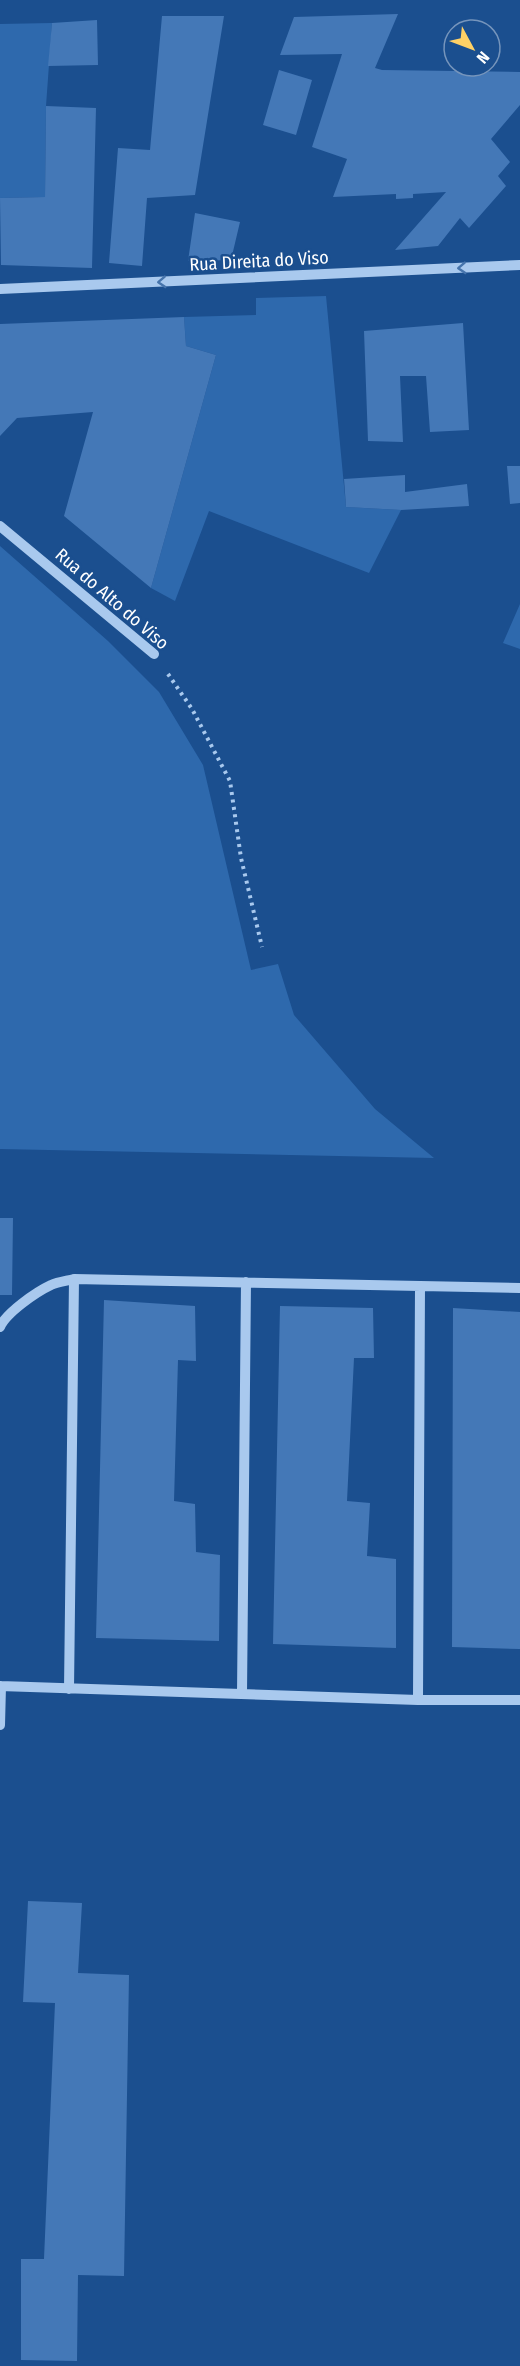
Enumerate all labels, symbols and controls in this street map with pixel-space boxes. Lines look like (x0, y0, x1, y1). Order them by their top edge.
north arrow (442, 18, 502, 78)
text: N (473, 48, 493, 67)
street label: Rua Direita do Viso (189, 246, 329, 276)
one-way arrow (457, 261, 466, 274)
one-way arrow (157, 275, 166, 288)
street label: Rua do Alto do Viso (51, 544, 173, 654)

